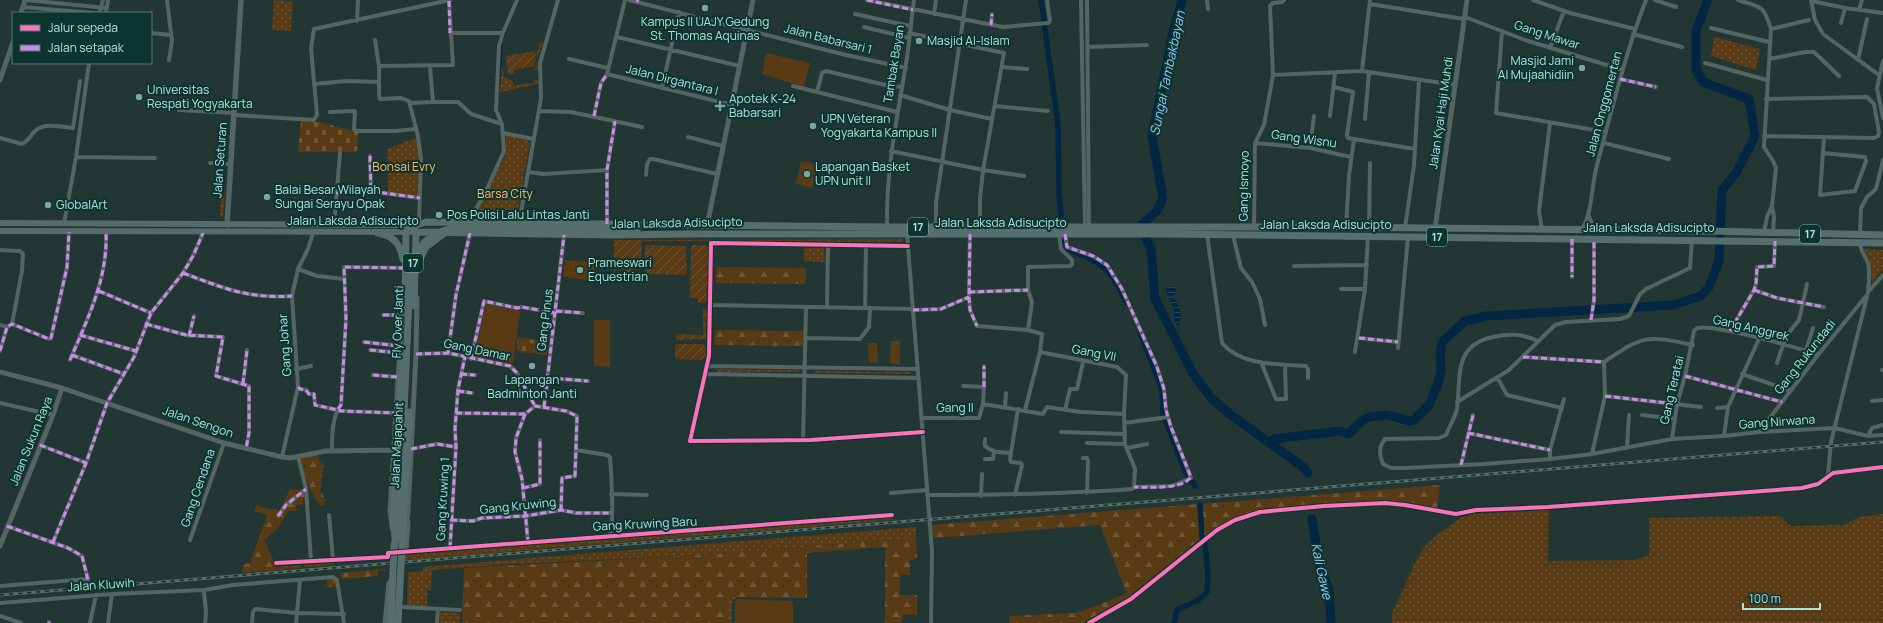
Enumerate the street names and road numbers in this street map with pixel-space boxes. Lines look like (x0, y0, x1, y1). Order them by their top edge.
street label: Gang Mawar (1512, 16, 1583, 53)
street label: Jalan Babarsari 1 (782, 19, 874, 58)
street label: Tambak Bayan (879, 24, 908, 104)
street label: Jalan Onggomertan (1581, 49, 1626, 158)
street label: Jalan Kyai Haji Muhdi (1424, 56, 1457, 170)
street label: Jalan Dirgantara I (624, 60, 720, 99)
street label: Jalan Seturan (208, 122, 231, 198)
street label: Gang Wisnu (1270, 125, 1338, 152)
street label: Gang Ismoyo (1234, 150, 1253, 222)
street label: Jalan Laksda Adisucipto (287, 212, 419, 229)
street label: Jalan Laksda Adisucipto (611, 213, 743, 232)
street label: Jalan Laksda Adisucipto (935, 214, 1067, 231)
street label: Jalan Laksda Adisucipto (1260, 216, 1392, 233)
road number: 17 (908, 218, 928, 236)
street label: Jalan Laksda Adisucipto (1583, 219, 1715, 236)
road number: 17 (1800, 225, 1820, 243)
road number: 17 (1427, 228, 1447, 246)
road number: 17 (403, 254, 423, 272)
street label: Fly Over Janti (388, 285, 407, 359)
street label: Gang Pinus (532, 288, 557, 352)
street label: Gang Anggrek (1711, 310, 1792, 345)
street label: Gang Johar (274, 313, 295, 377)
street label: Gang Rukundadi (1770, 316, 1839, 398)
street label: Gang Damar (442, 334, 513, 365)
street label: Gang VII (1071, 340, 1118, 365)
street label: Gang Teratai (1655, 354, 1688, 426)
street label: Jalan Sukun Raya (5, 394, 56, 488)
street label: Gang II (936, 399, 974, 416)
street label: Jalan Sengon (160, 401, 236, 442)
street label: Jalan Majapahit (386, 401, 407, 488)
street label: Gang Nirwana (1738, 410, 1816, 433)
street label: Gang Cendana (176, 446, 219, 529)
street label: Gang Kruwing 1 (432, 457, 453, 541)
street label: Gang Kruwing (479, 493, 557, 518)
street label: Gang Kruwing Baru (592, 512, 698, 535)
street label: Jalan Kluwih (67, 574, 135, 595)

